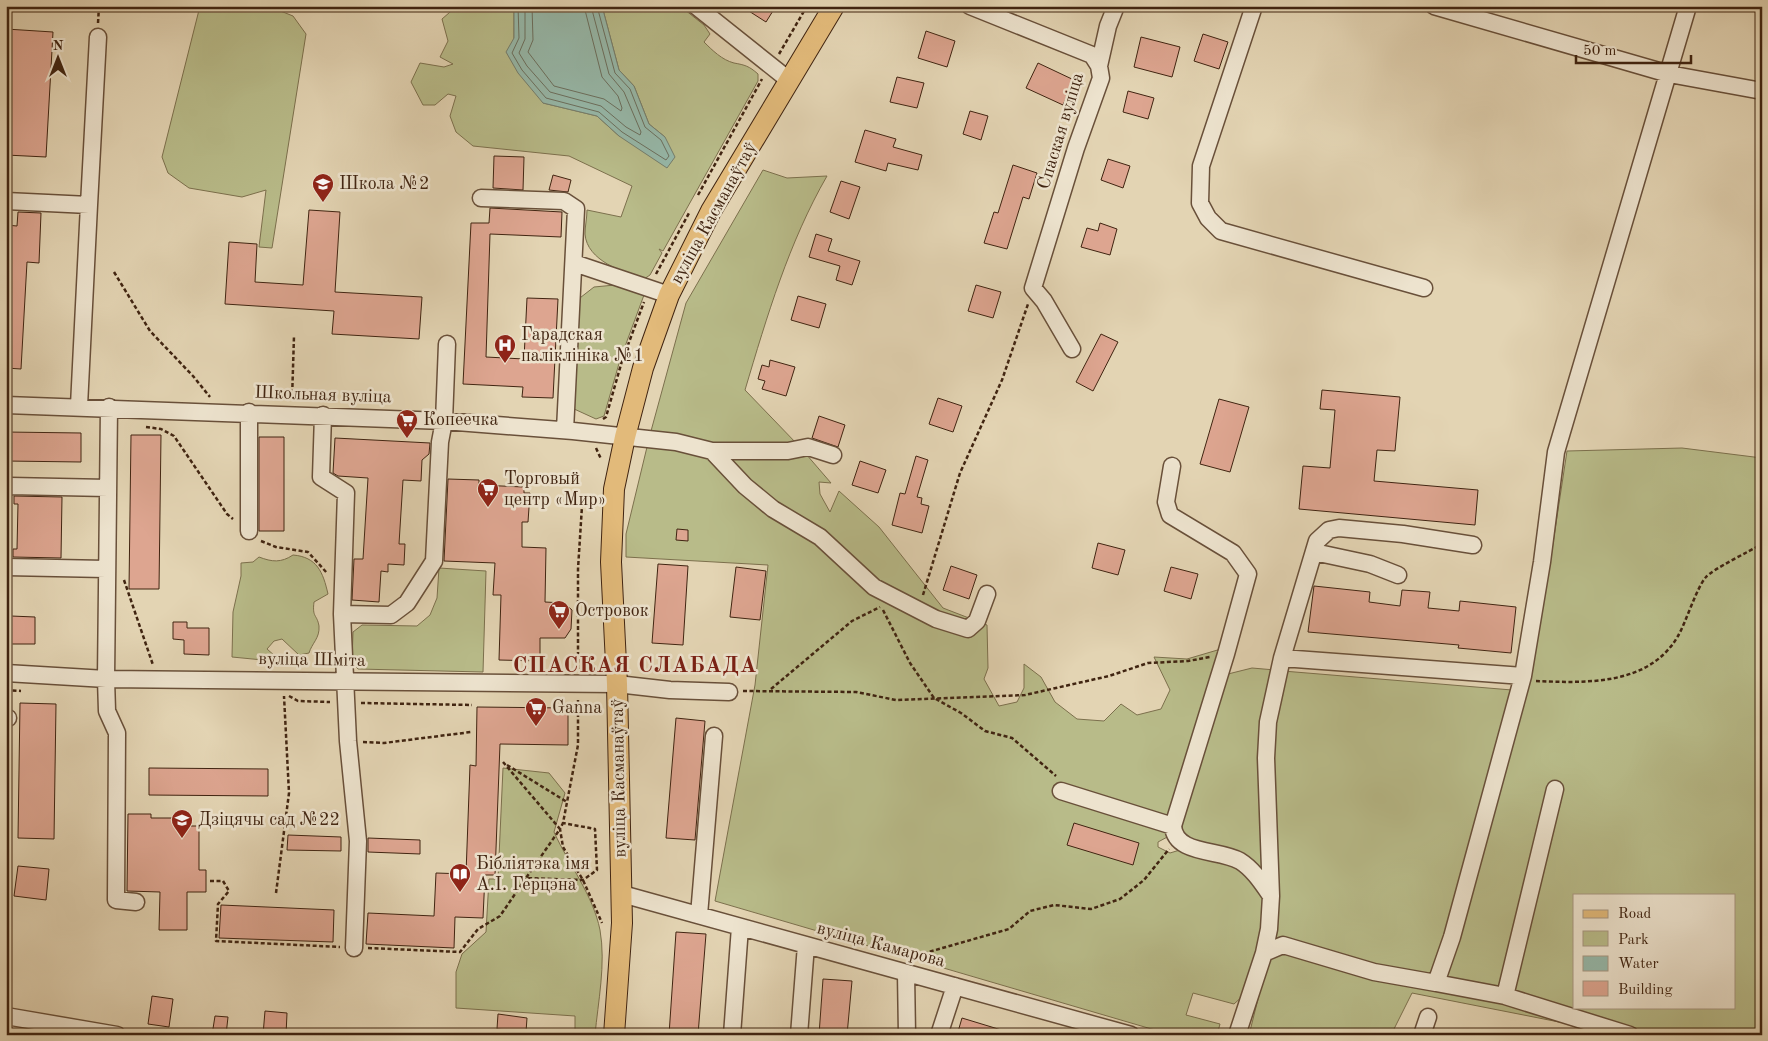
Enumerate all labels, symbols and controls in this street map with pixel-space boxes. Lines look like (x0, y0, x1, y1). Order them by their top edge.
north arrow (32, 32, 82, 82)
scale bar (1576, 32, 1690, 64)
text: N (53, 39, 64, 53)
text: 50 m (1583, 44, 1617, 59)
street label: Спаская вуліца (1035, 70, 1087, 191)
street label: вуліца Касманаўтаў (668, 139, 761, 287)
school or university icon: Школа №2 (311, 172, 335, 203)
place label: Школа №2 (339, 175, 429, 193)
place label: Гарадская паліклініка №1 (521, 326, 644, 365)
hospital icon: Гарадская паліклініка №1 (493, 333, 517, 364)
street label: Школьная вуліца (254, 384, 392, 406)
supermarket icon: Копеечка (395, 408, 419, 439)
place label: Копеечка (423, 411, 498, 429)
place label: Торговый центр «Мир» (504, 470, 606, 509)
supermarket icon: Торговый центр «Мир» (476, 477, 500, 508)
supermarket icon: Островок (547, 599, 571, 630)
place label: Островок (575, 602, 649, 620)
street label: вуліца Шміта (258, 650, 366, 670)
district label: СПАСКАЯ СЛАБАДА (513, 655, 757, 677)
supermarket icon: Ganna (524, 696, 548, 727)
street label: вуліца Касманаўтаў (609, 698, 629, 858)
place label: Ganna (552, 699, 602, 717)
school or university icon: Дзіцячы сад №22 (170, 808, 194, 839)
place label: Дзіцячы сад №22 (198, 811, 340, 829)
place label: Бібліятэка імя А.І. Герцэна (476, 855, 590, 894)
library icon: Бібліятэка імя А.І. Герцэна (448, 862, 472, 893)
legend (1573, 894, 1736, 1008)
text: Road (1618, 907, 1652, 922)
street label: вуліца Камарова (815, 919, 947, 971)
text: Park (1618, 933, 1649, 948)
text: Water (1618, 957, 1659, 972)
text: Building (1618, 983, 1673, 998)

